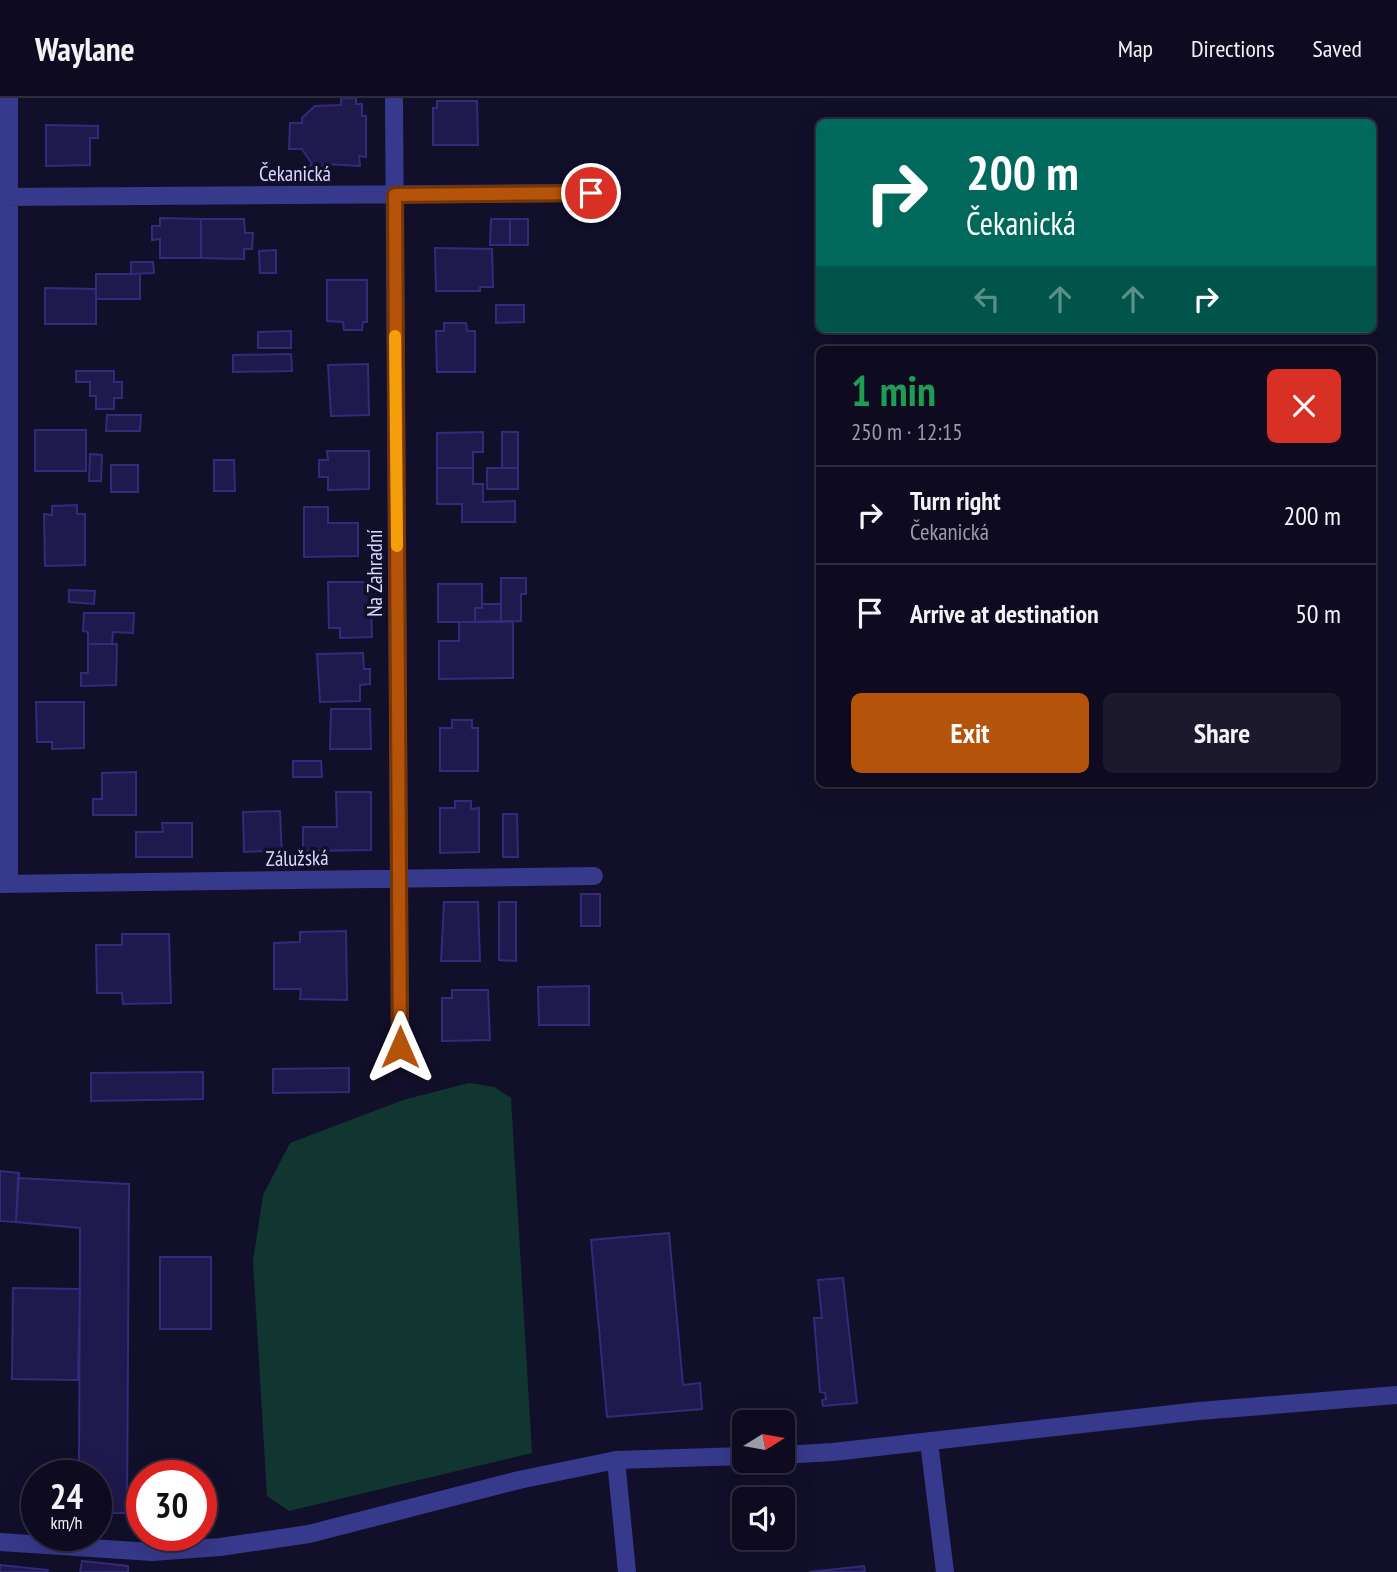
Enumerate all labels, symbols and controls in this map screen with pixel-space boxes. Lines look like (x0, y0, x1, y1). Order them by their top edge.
text: Waylane (35, 27, 135, 70)
text: Map (1118, 33, 1153, 64)
text: Directions (1191, 33, 1275, 64)
text: Saved (1313, 33, 1362, 64)
text: 200 m (966, 140, 1079, 204)
icon: right (851, 147, 942, 238)
street label: Čekanická (259, 160, 331, 187)
pin (561, 163, 621, 223)
icon: arrive (572, 174, 610, 212)
text: Čekanická (966, 202, 1076, 244)
icon: left (968, 280, 1006, 318)
icon: ahead (1041, 280, 1079, 318)
icon: ahead (1114, 280, 1152, 318)
icon: right (1187, 280, 1225, 318)
text: 1 min (851, 363, 936, 418)
button: close (1267, 369, 1341, 443)
text: 250 m · 12:15 (851, 417, 963, 446)
text: Turn right (910, 484, 1001, 517)
icon: right (851, 496, 889, 534)
text: 200 m (1283, 499, 1341, 532)
text: Čekanická (910, 517, 989, 546)
street label: Na Zahradní (361, 529, 388, 617)
icon: arrive (851, 594, 889, 632)
text: Arrive at destination (910, 597, 1099, 630)
text: 50 m (1295, 597, 1341, 630)
button: Exit (851, 693, 1089, 773)
button: Share (1103, 693, 1341, 773)
street label: Zálužská (265, 844, 329, 872)
position arrow (363, 1010, 437, 1084)
north arrow (732, 1410, 794, 1474)
map controls (732, 1410, 795, 1550)
speed limit sign: 30 (126, 1460, 217, 1551)
text: 24 (50, 1473, 83, 1519)
button: sound (732, 1487, 795, 1550)
text: km/h (51, 1511, 82, 1534)

